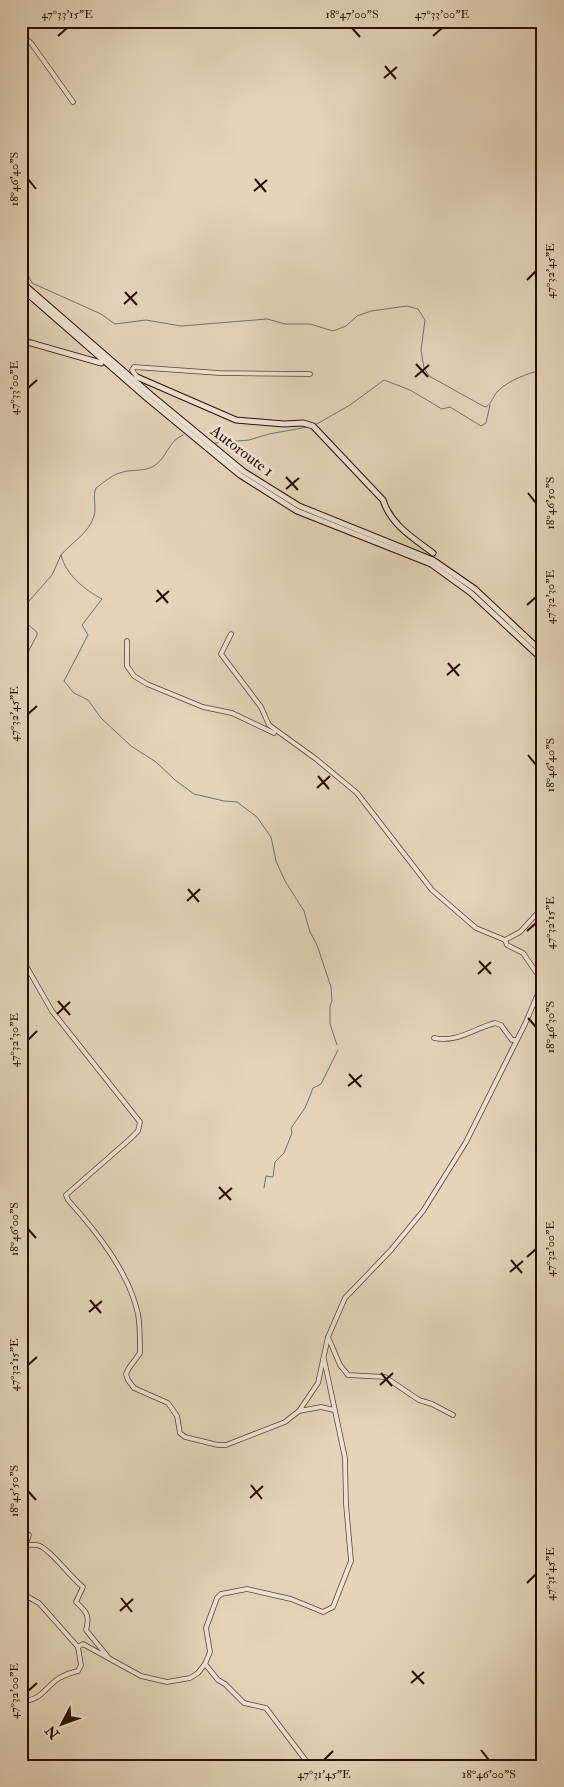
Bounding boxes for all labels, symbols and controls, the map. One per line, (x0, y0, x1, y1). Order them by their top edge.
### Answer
text: 47°33'15"E (41, 7, 93, 22)
text: 18°47'00"S (325, 7, 379, 22)
text: 47°33'00"E (415, 7, 470, 22)
text: 18°46'40"S (7, 152, 22, 206)
text: 47°32'45"E (543, 243, 558, 299)
text: 47°33'00"E (7, 360, 22, 415)
street label: Autoroute 1 (206, 420, 278, 481)
text: 18°46'50"S (543, 477, 558, 529)
text: 47°32'30"E (543, 569, 558, 624)
text: 47°32'45"E (7, 686, 22, 742)
text: 18°46'40"S (543, 738, 558, 792)
text: 47°32'15"E (543, 896, 558, 950)
text: 18°46'30"S (543, 1001, 558, 1053)
text: 47°32'30"E (7, 1012, 22, 1067)
text: 18°46'00"S (7, 1202, 22, 1256)
text: 47°32'00"E (543, 1221, 558, 1277)
text: 47°32'15"E (7, 1338, 22, 1392)
text: 18°45'50"S (7, 1465, 22, 1517)
text: 47°31'45"E (543, 1547, 558, 1601)
text: 47°32'00"E (7, 1663, 22, 1719)
north arrow (38, 1700, 88, 1750)
text: N (42, 1722, 64, 1743)
text: 47°31'45"E (297, 1767, 351, 1782)
text: 18°46'00"S (462, 1767, 516, 1782)

